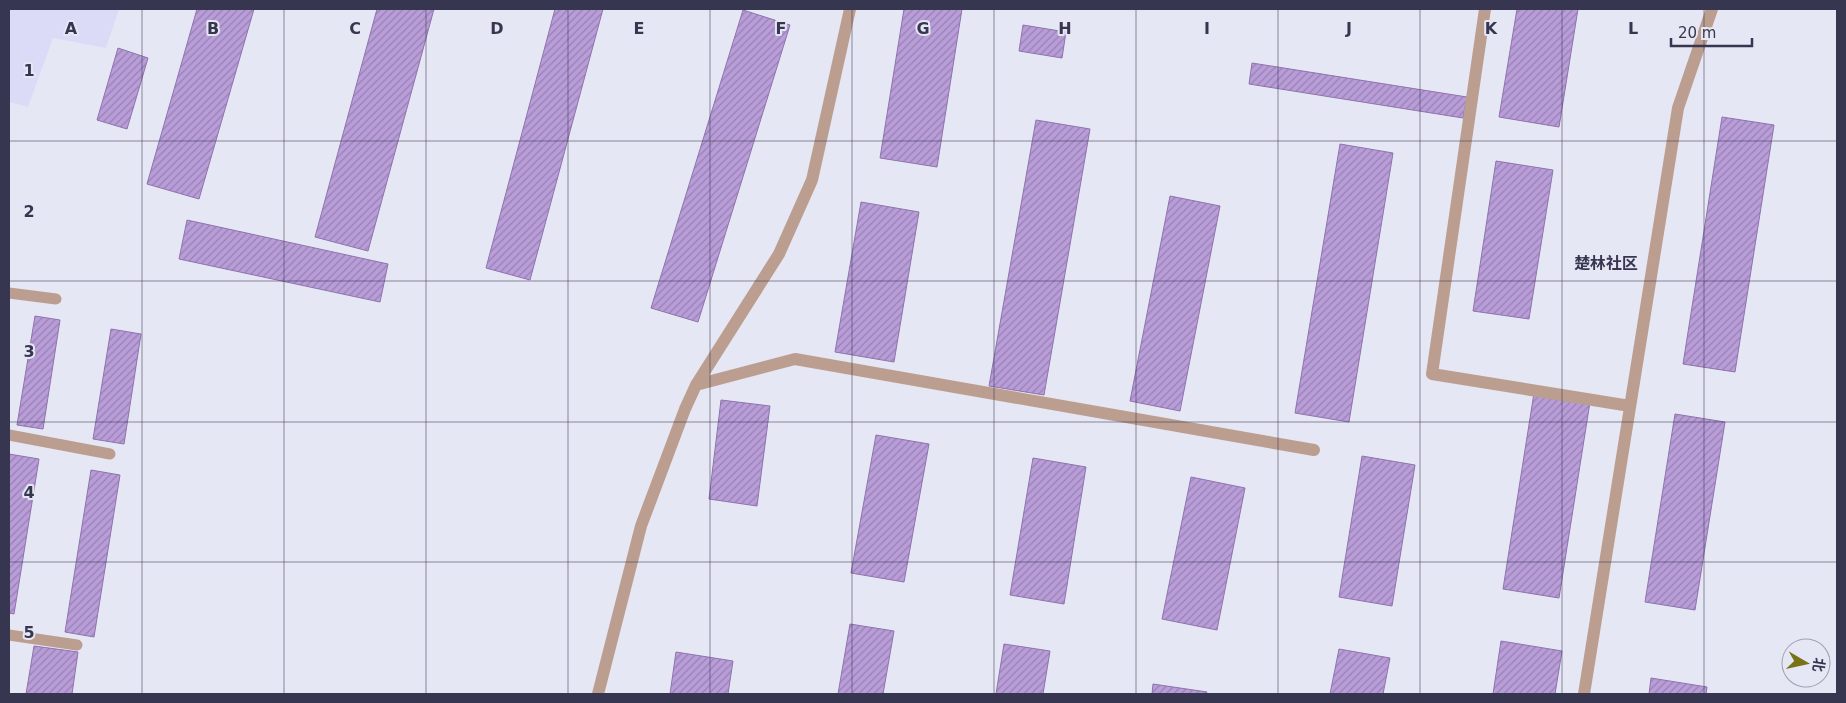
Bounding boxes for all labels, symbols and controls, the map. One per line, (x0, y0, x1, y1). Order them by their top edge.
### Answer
scale bar (1671, 15, 1752, 47)
text: A (65, 19, 78, 38)
text: B (207, 19, 219, 38)
text: C (349, 19, 361, 38)
text: D (490, 19, 504, 38)
text: E (634, 19, 644, 38)
text: F (776, 19, 786, 38)
text: G (916, 19, 930, 38)
text: H (1058, 19, 1072, 38)
text: I (1204, 19, 1210, 38)
text: J (1345, 19, 1352, 38)
text: K (1485, 19, 1498, 38)
text: L (1628, 19, 1638, 38)
text: 20 m (1678, 24, 1716, 42)
text: 1 (23, 61, 35, 80)
text: 2 (23, 202, 35, 221)
district label: 楚林社区 (1574, 254, 1638, 273)
text: 3 (23, 342, 35, 361)
text: 4 (23, 483, 35, 502)
text: 5 (23, 623, 35, 642)
north arrow (1781, 638, 1831, 688)
text: 北 (1810, 657, 1828, 673)

